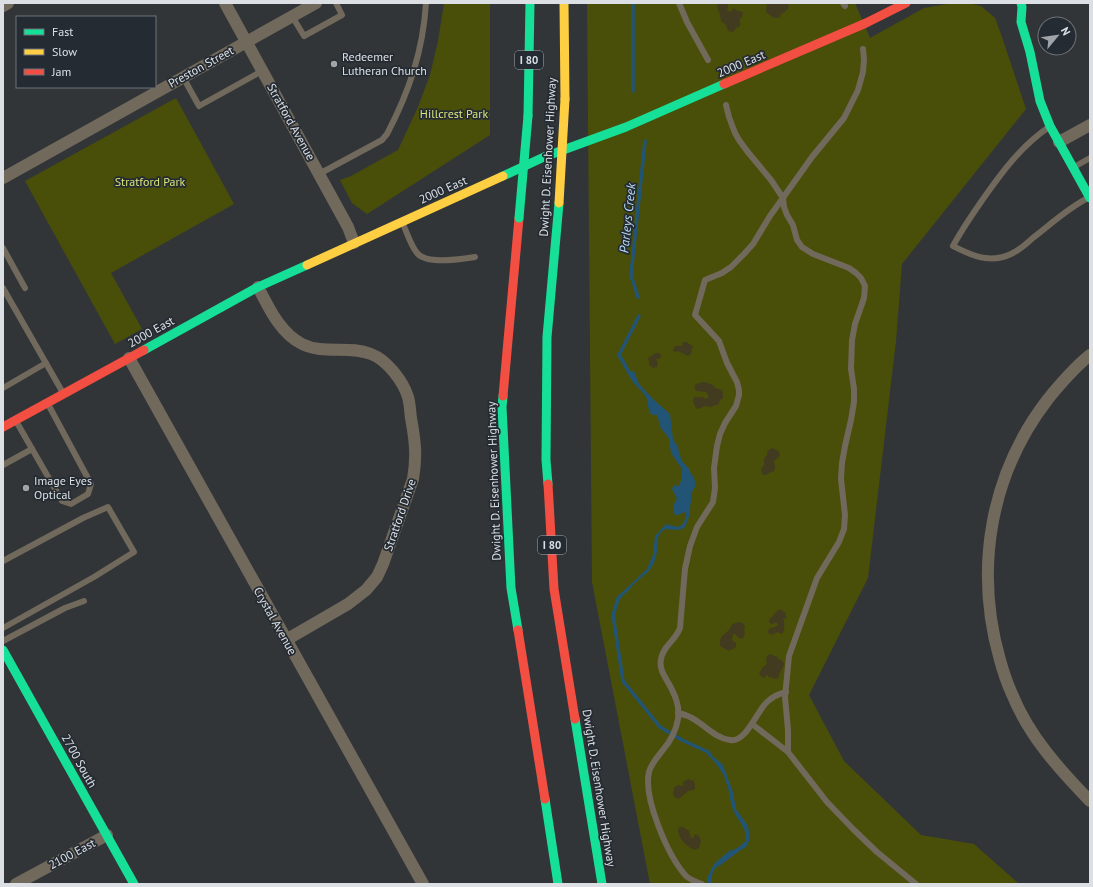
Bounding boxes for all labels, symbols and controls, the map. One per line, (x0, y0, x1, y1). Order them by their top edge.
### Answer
legend (16, 16, 156, 88)
north arrow (1037, 16, 1077, 56)
text: Fast (52, 24, 73, 39)
text: N (1058, 25, 1074, 38)
street label: Preston Street (165, 42, 236, 91)
text: Slow (52, 44, 77, 59)
street label: 2000 East (714, 47, 767, 80)
place label: Redeemer Lutheran Church (342, 49, 427, 78)
road number: I 80 (515, 51, 543, 69)
marker: Redeemer Lutheran Church (329, 59, 339, 69)
text: Jam (51, 64, 71, 79)
street label: Dwight D. Eisenhower Highway (536, 77, 559, 237)
street label: Stratford Avenue (264, 81, 319, 163)
park label: Hillcrest Park (420, 106, 488, 121)
street label: 2000 East (417, 172, 469, 207)
park label: Stratford Park (115, 174, 185, 189)
water label: Parleys Creek (615, 181, 640, 254)
street label: 2000 East (125, 313, 177, 350)
street label: Dwight D. Eisenhower Highway (483, 401, 504, 561)
place label: Image Eyes Optical (34, 473, 92, 502)
street label: Stratford Drive (380, 477, 419, 553)
marker: Image Eyes Optical (21, 483, 31, 493)
road number: I 80 (538, 536, 566, 554)
street label: Crystal Avenue (251, 584, 300, 657)
street label: Dwight D. Eisenhower Highway (580, 708, 619, 868)
street label: 2700 South (59, 731, 100, 790)
street label: 2100 East (46, 835, 98, 872)

